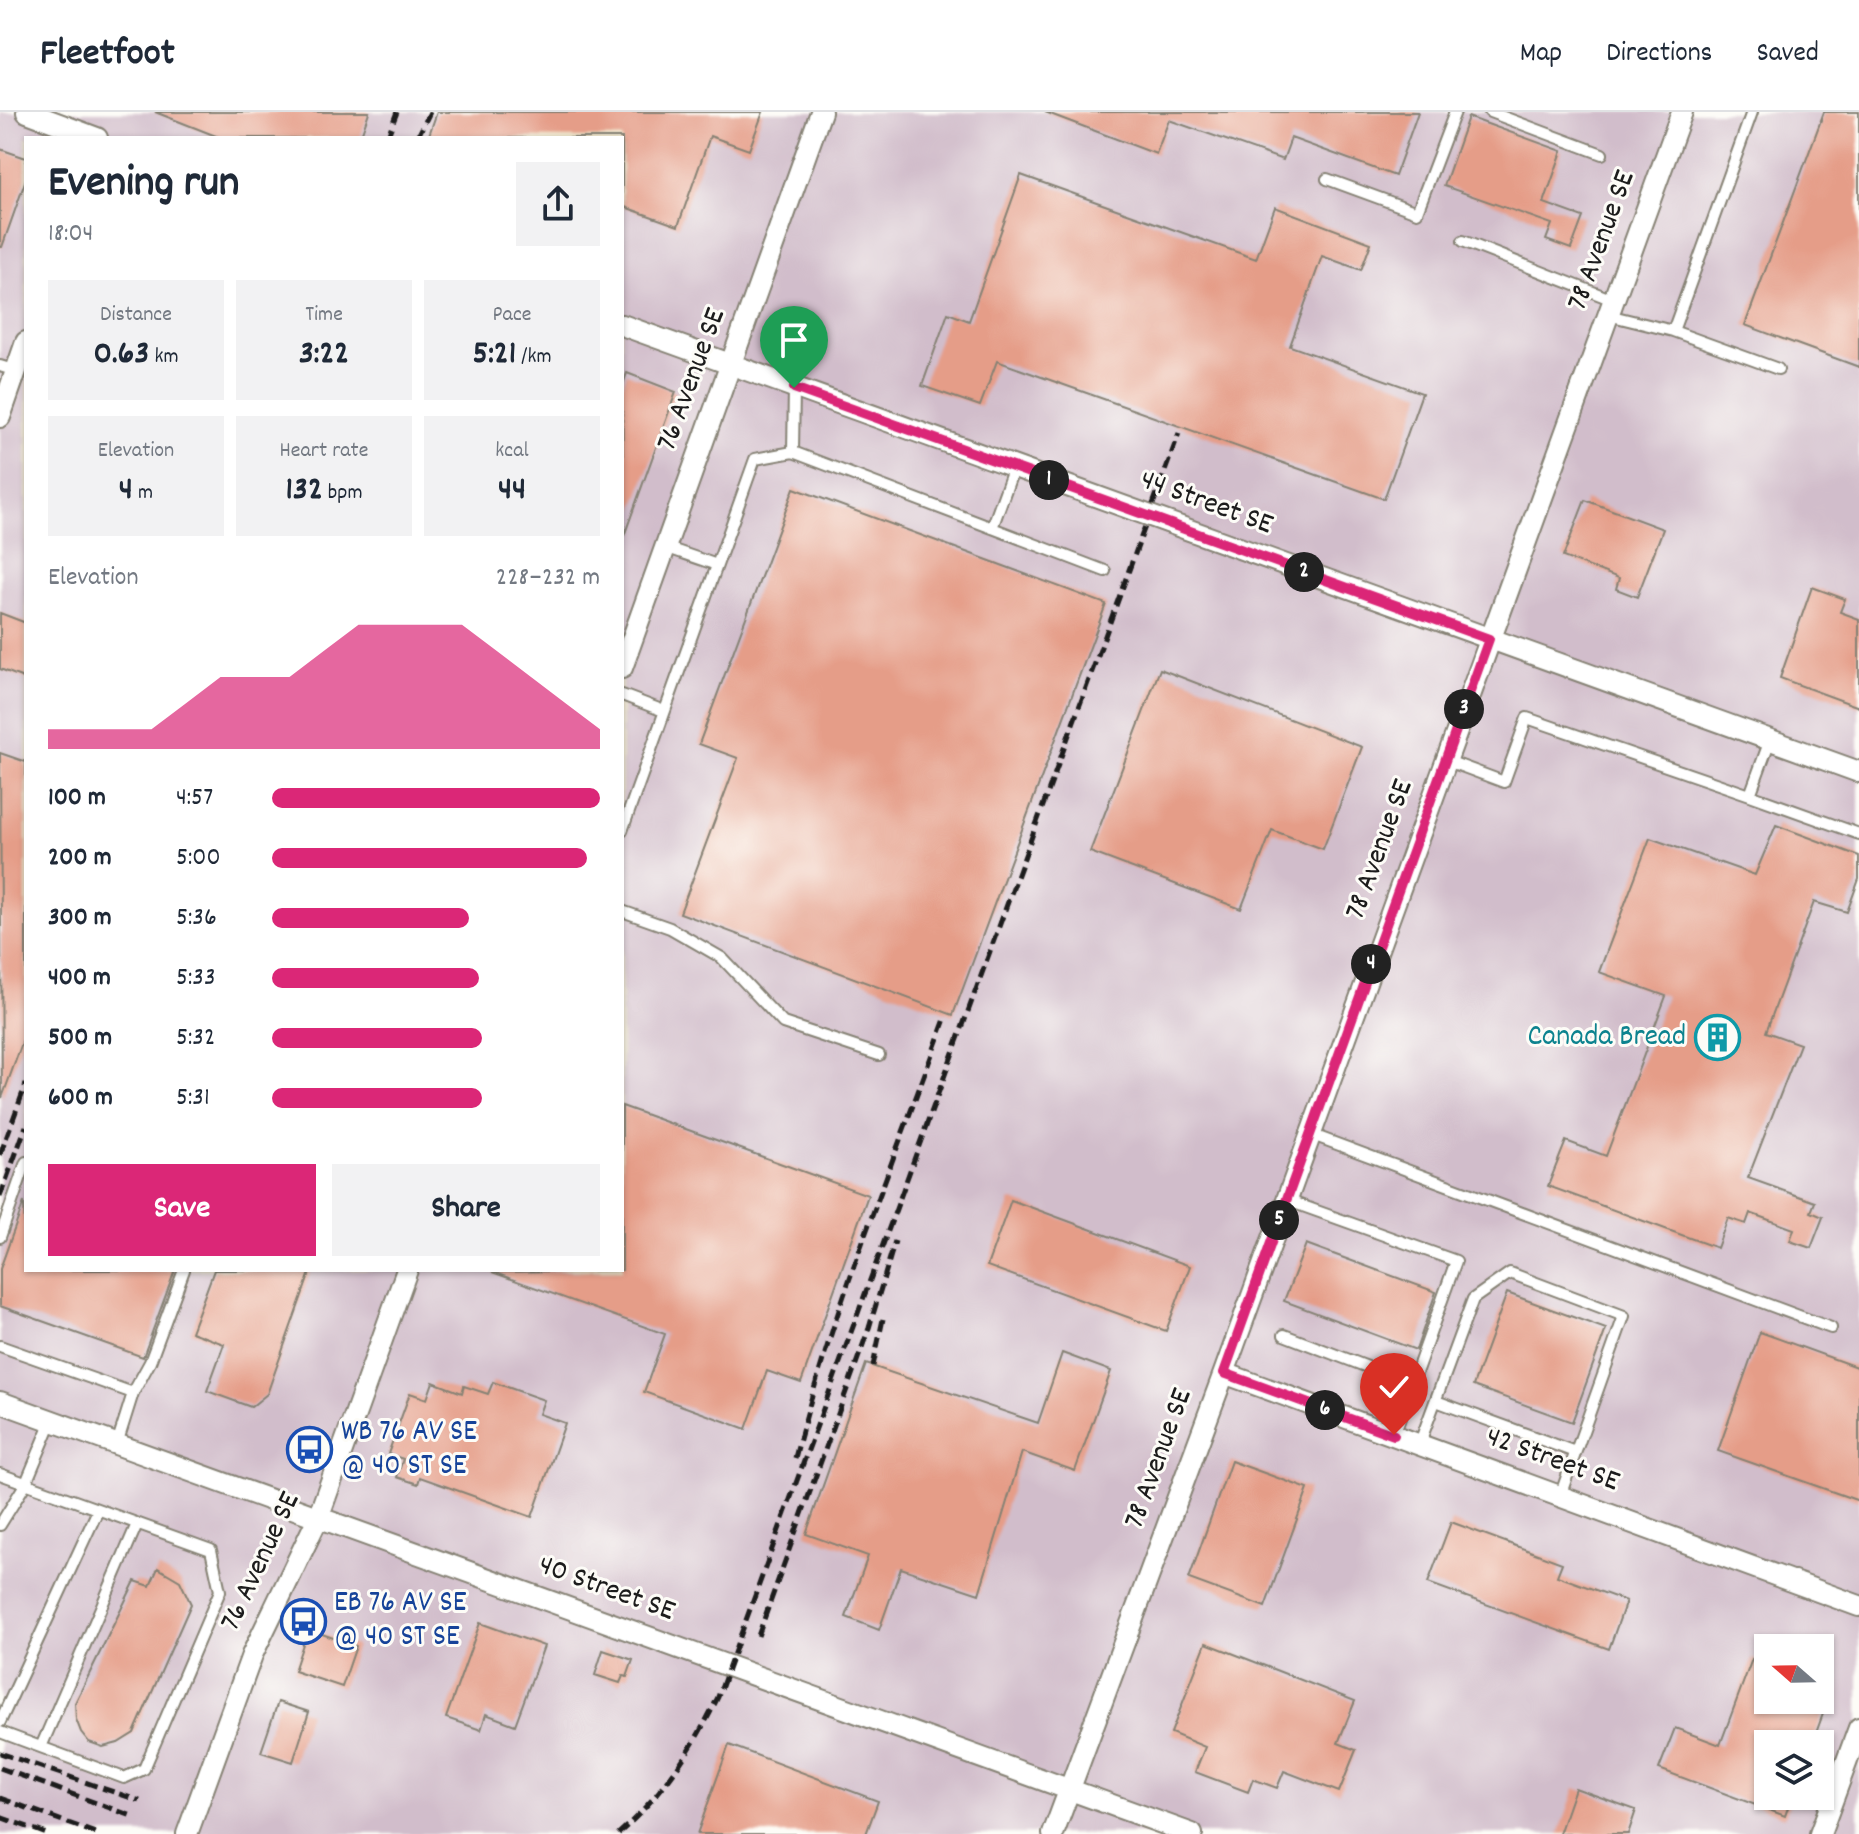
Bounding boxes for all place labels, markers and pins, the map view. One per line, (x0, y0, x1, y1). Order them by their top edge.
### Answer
pin (760, 306, 828, 388)
pin: 1 (1029, 460, 1069, 500)
pin: 2 (1284, 552, 1324, 592)
pin: 3 (1444, 689, 1484, 729)
pin: 4 (1351, 944, 1391, 984)
building icon: Canada Bread (1693, 1014, 1741, 1062)
place label: Canada Bread (1527, 1017, 1686, 1060)
pin: 5 (1259, 1200, 1299, 1240)
pin (1360, 1353, 1428, 1435)
pin: 6 (1305, 1390, 1345, 1430)
place label: WB 76 AV SE @ 40 ST SE (341, 1412, 477, 1489)
bus stop icon: WB 76 AV SE @ 40 ST SE (286, 1426, 334, 1474)
place label: EB 76 AV SE @ 40 ST SE (334, 1583, 467, 1660)
bus stop icon: EB 76 AV SE @ 40 ST SE (279, 1597, 327, 1645)

